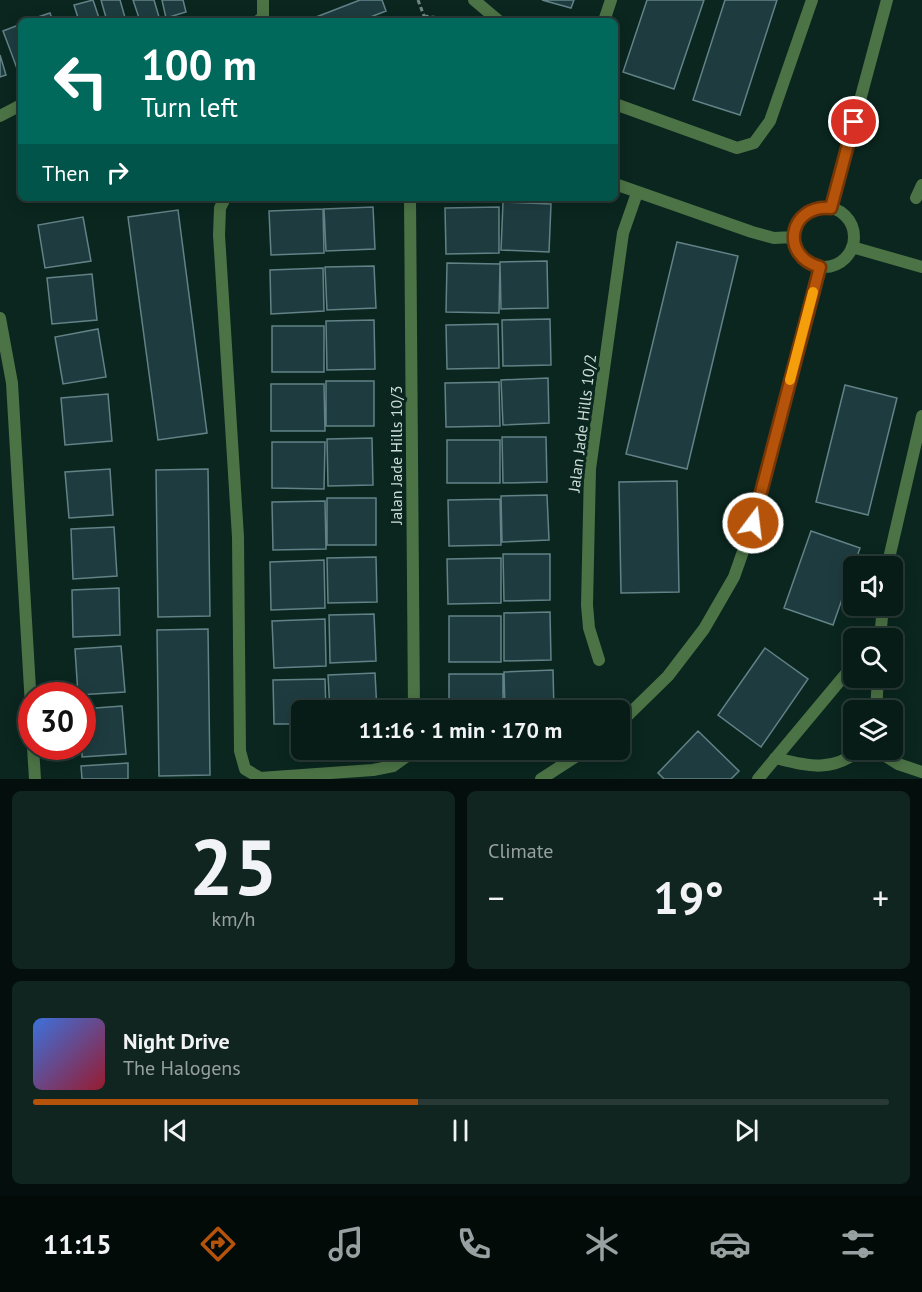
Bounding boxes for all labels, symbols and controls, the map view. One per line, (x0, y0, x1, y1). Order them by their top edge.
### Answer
text: 100 m (141, 37, 257, 92)
icon: left (42, 42, 120, 120)
text: Turn left (141, 90, 238, 124)
pin (828, 96, 879, 147)
icon: arrive (837, 105, 870, 138)
icon: right (101, 156, 134, 189)
text: Then (42, 159, 89, 187)
street label: Jalan Jade Hills 10/2 (563, 353, 600, 494)
street label: Jalan Jade Hills 10/3 (386, 385, 406, 526)
position arrow (721, 491, 785, 555)
map controls (843, 556, 903, 760)
button: sound (843, 556, 903, 616)
button: search (843, 628, 903, 688)
speed limit sign: 30 (18, 682, 96, 760)
button: layers (843, 700, 903, 760)
text: 11:16 · 1 min · 170 m (359, 716, 562, 744)
text: 25 (189, 816, 278, 917)
text: Climate (488, 838, 554, 864)
text: 19° (653, 868, 724, 926)
text: − (488, 876, 505, 919)
text: + (872, 876, 889, 919)
text: km/h (212, 906, 255, 932)
text: Night Drive (123, 1027, 230, 1055)
text: The Halogens (123, 1055, 241, 1081)
icon: previous (159, 1114, 192, 1147)
icon: pause (444, 1114, 477, 1147)
icon: next (730, 1114, 763, 1147)
icon: directions (197, 1223, 239, 1265)
icon: music (325, 1223, 367, 1265)
icon: phone (453, 1223, 495, 1265)
icon: climate (581, 1223, 623, 1265)
icon: car (709, 1223, 751, 1265)
icon: filters (837, 1223, 879, 1265)
text: 11:15 (43, 1227, 111, 1261)

